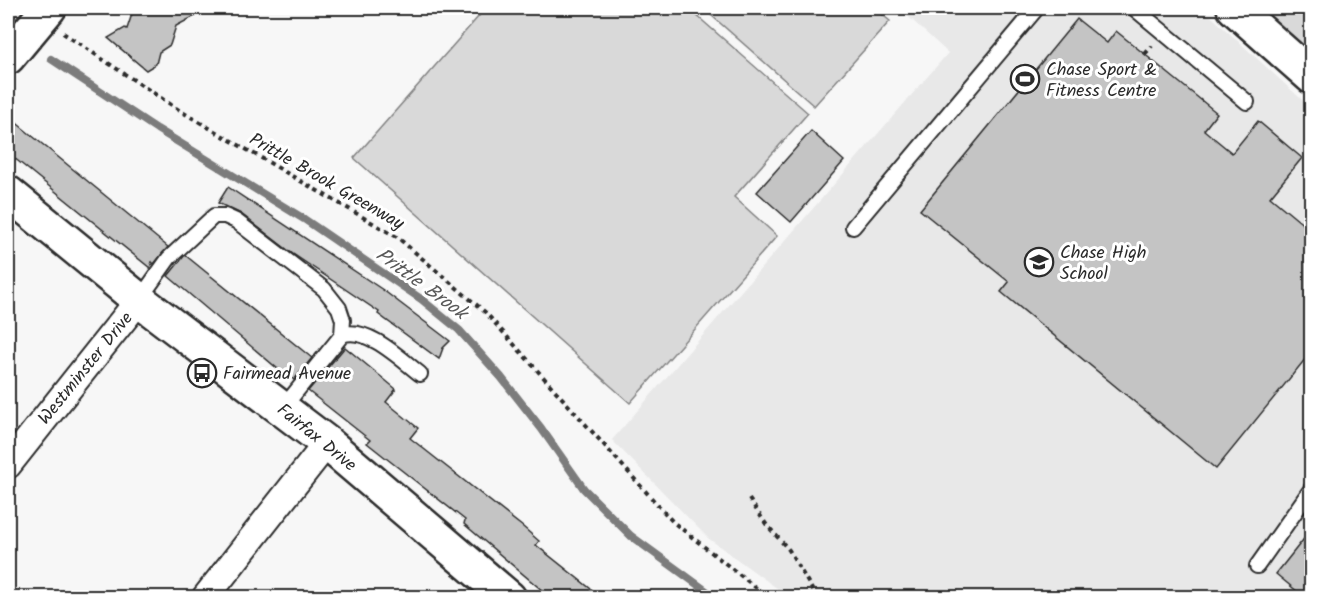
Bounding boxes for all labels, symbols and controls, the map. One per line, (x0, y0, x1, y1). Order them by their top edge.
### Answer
place label: Chase Sport & Fitness Centre (1046, 56, 1157, 106)
sports icon: Chase Sport & Fitness Centre (1009, 63, 1041, 95)
street label: Prittle Brook Greenway (243, 126, 410, 239)
place label: Chase High School (1060, 239, 1146, 289)
water label: Prittle Brook (368, 240, 475, 330)
school or university icon: Chase High School (1023, 246, 1055, 278)
street label: Westminster Drive (31, 306, 141, 432)
bus stop icon: Fairmead Avenue (186, 357, 218, 389)
place label: Fairmead Avenue (223, 360, 351, 389)
street label: Fairfax Drive (270, 397, 362, 480)

